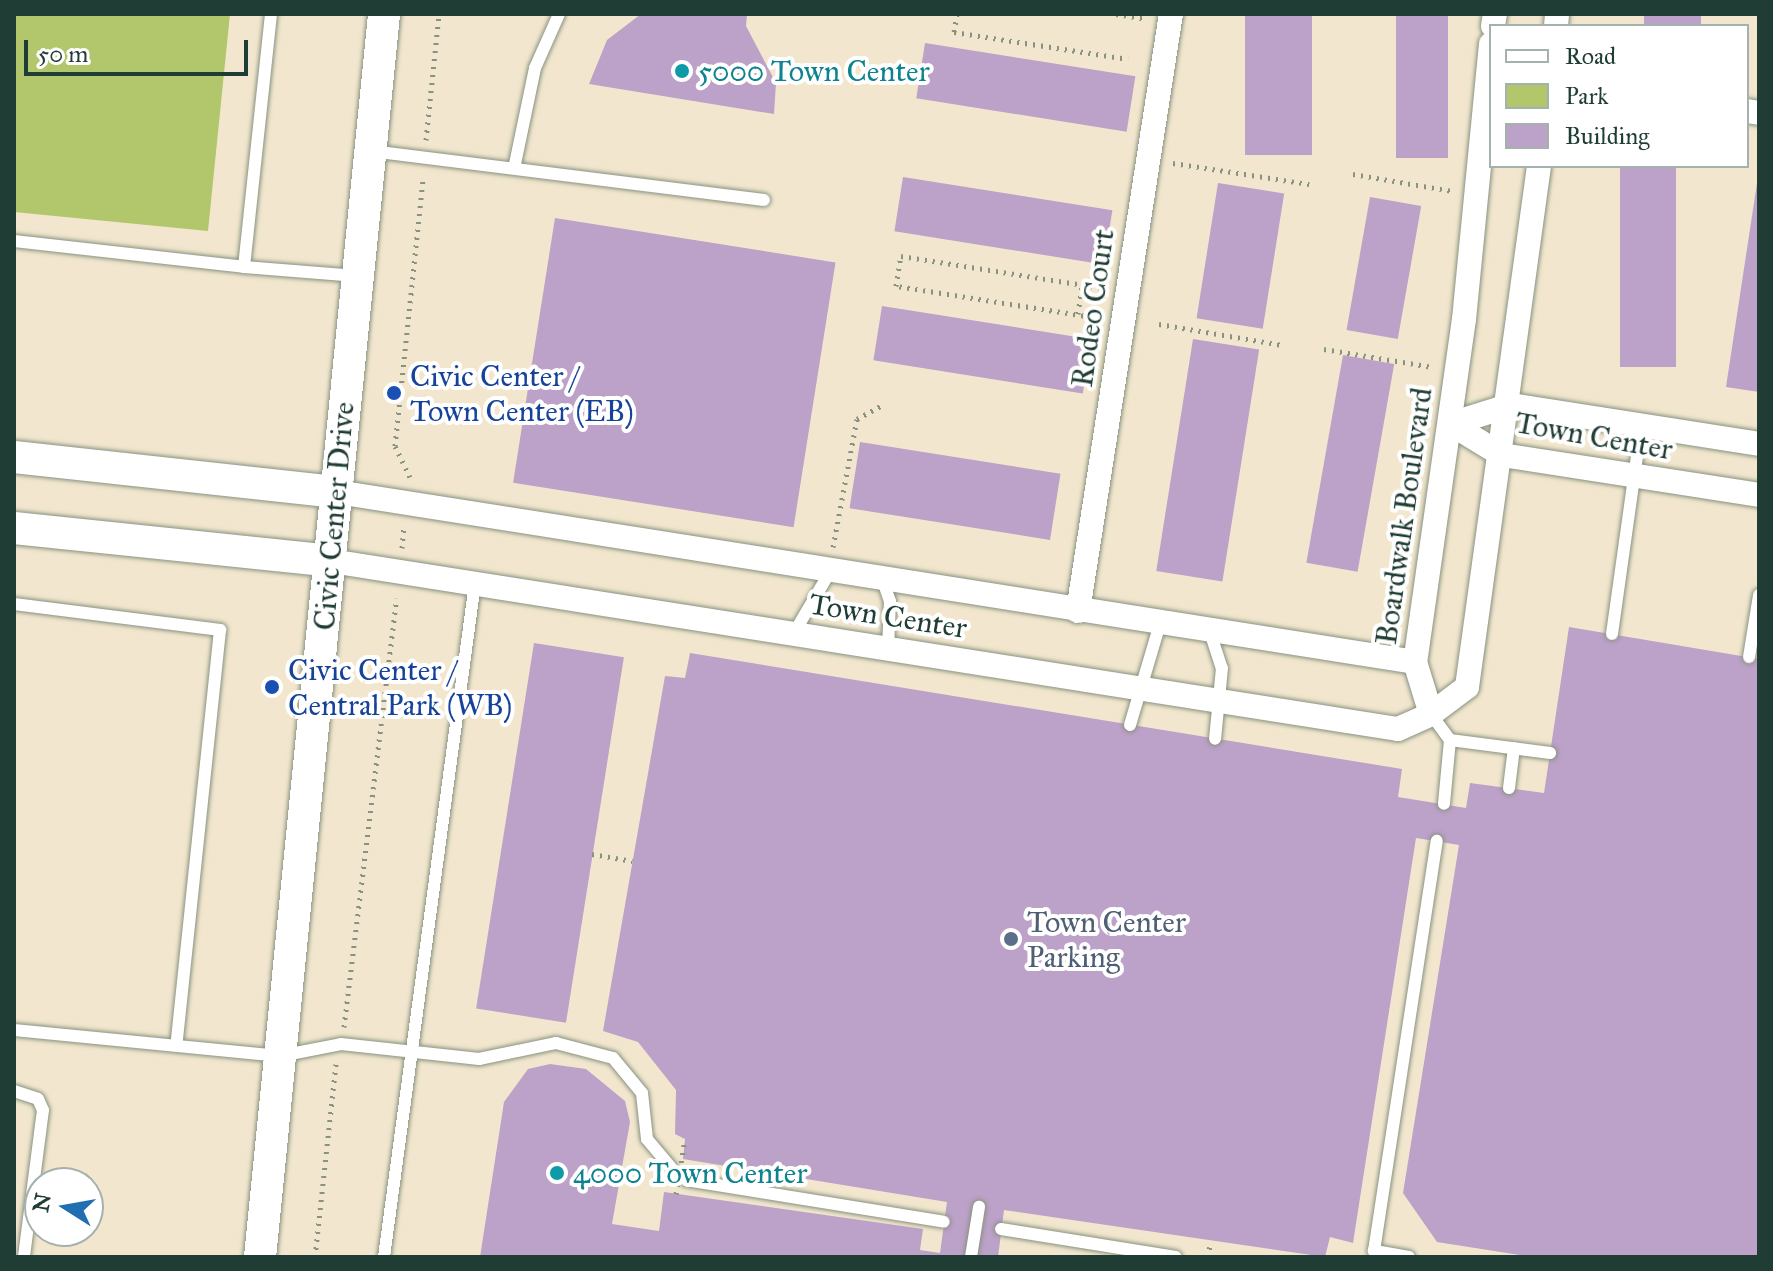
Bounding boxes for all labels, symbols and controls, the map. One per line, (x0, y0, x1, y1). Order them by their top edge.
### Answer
scale bar (28, 24, 252, 74)
legend (1489, 24, 1749, 168)
text: 50 m (38, 39, 88, 69)
text: Road (1565, 41, 1616, 71)
place label: 5000 Town Center (698, 53, 930, 89)
marker: 5000 Town Center (673, 62, 691, 80)
text: Park (1565, 81, 1608, 111)
text: Building (1565, 121, 1650, 151)
street label: Rodeo Court (1064, 227, 1122, 389)
place label: Civic Center / Town Center (EB) (410, 358, 634, 428)
marker: Civic Center / Town Center (EB) (385, 384, 403, 402)
street label: Boardwalk Boulevard (1368, 385, 1440, 647)
street label: Civic Center Drive (306, 400, 362, 632)
street label: Town Center (1513, 404, 1675, 468)
street label: Town Center (807, 586, 969, 646)
place label: Civic Center / Central Park (WB) (288, 652, 512, 722)
marker: Civic Center / Central Park (WB) (263, 678, 281, 696)
place label: Town Center Parking (1027, 904, 1186, 974)
marker: Town Center Parking (1002, 930, 1020, 948)
place label: 4000 Town Center (573, 1155, 808, 1191)
marker: 4000 Town Center (548, 1164, 566, 1182)
north arrow (24, 1167, 104, 1247)
text: N (27, 1191, 57, 1214)

